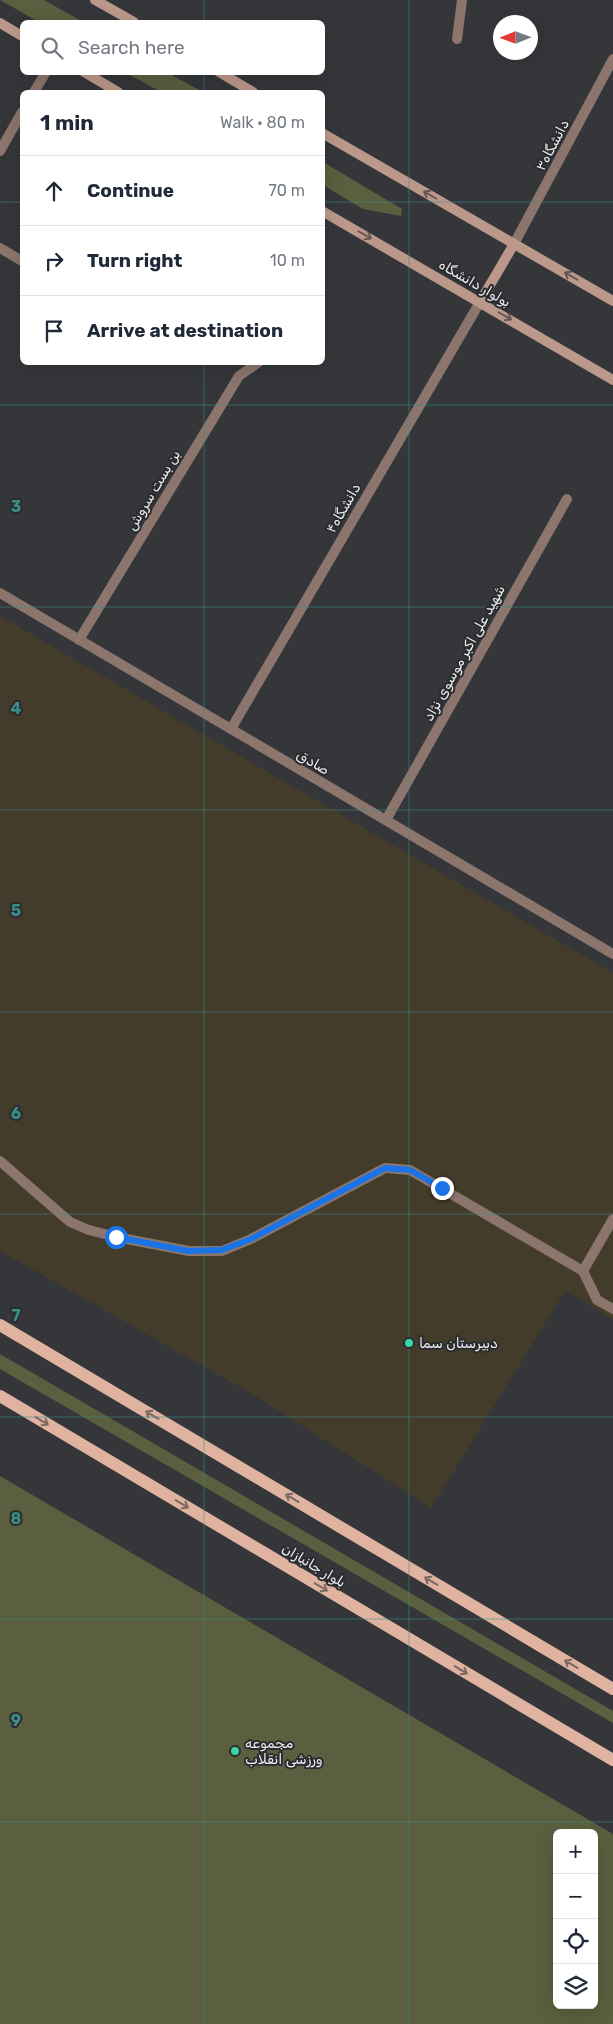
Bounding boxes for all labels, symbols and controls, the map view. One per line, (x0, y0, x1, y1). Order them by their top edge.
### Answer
north arrow (493, 15, 538, 60)
search box (20, 20, 325, 75)
icon: search (38, 34, 66, 62)
text: Search here (78, 36, 185, 59)
text: 1 min (40, 110, 94, 135)
text: Walk · 80 m (220, 113, 305, 132)
street label: دانشگاه۳ (532, 117, 573, 174)
icon: ahead (40, 177, 68, 205)
text: Continue (87, 179, 174, 202)
text: 70 m (268, 181, 305, 200)
one-way arrow (423, 190, 438, 200)
one-way arrow (357, 230, 372, 240)
icon: right (40, 247, 68, 275)
text: Turn right (87, 249, 182, 272)
text: 10 m (270, 251, 305, 270)
street label: بولوار دانشگاه (436, 256, 514, 311)
one-way arrow (564, 271, 578, 281)
one-way arrow (498, 312, 512, 322)
icon: arrive (40, 317, 68, 345)
text: Arrive at destination (87, 319, 283, 342)
street label: بن بست سروش (123, 447, 184, 534)
street label: دانشگاه۴ (323, 480, 364, 536)
text: 3 (11, 497, 21, 516)
street label: شهید علی اکبر موسوی نژاد (420, 582, 509, 724)
text: 4 (11, 699, 22, 718)
street label: صادق (293, 746, 332, 779)
text: 5 (11, 901, 21, 920)
text: 6 (11, 1104, 21, 1123)
route end (431, 1177, 454, 1200)
route start (105, 1226, 128, 1249)
text: 7 (11, 1306, 21, 1325)
place label: دبیرستان سما (419, 1335, 498, 1352)
marker: دبیرستان سما (403, 1337, 415, 1349)
one-way arrow (145, 1410, 159, 1420)
one-way arrow (34, 1417, 48, 1427)
one-way arrow (285, 1492, 299, 1502)
one-way arrow (174, 1500, 188, 1510)
text: 8 (11, 1509, 22, 1528)
street label: بلوار جانبازان (279, 1540, 349, 1591)
one-way arrow (425, 1575, 439, 1585)
one-way arrow (314, 1583, 328, 1593)
one-way arrow (565, 1658, 579, 1668)
one-way arrow (454, 1665, 469, 1675)
text: 9 (11, 1711, 21, 1730)
place label: مجموعه ورزشی انقلاب (245, 1735, 323, 1768)
marker: مجموعه ورزشی انقلاب (229, 1745, 241, 1757)
map controls (553, 1829, 598, 2009)
button: + (553, 1829, 598, 1874)
button: − (553, 1874, 598, 1919)
button: locate (553, 1919, 598, 1964)
button: layers (553, 1964, 598, 2009)

